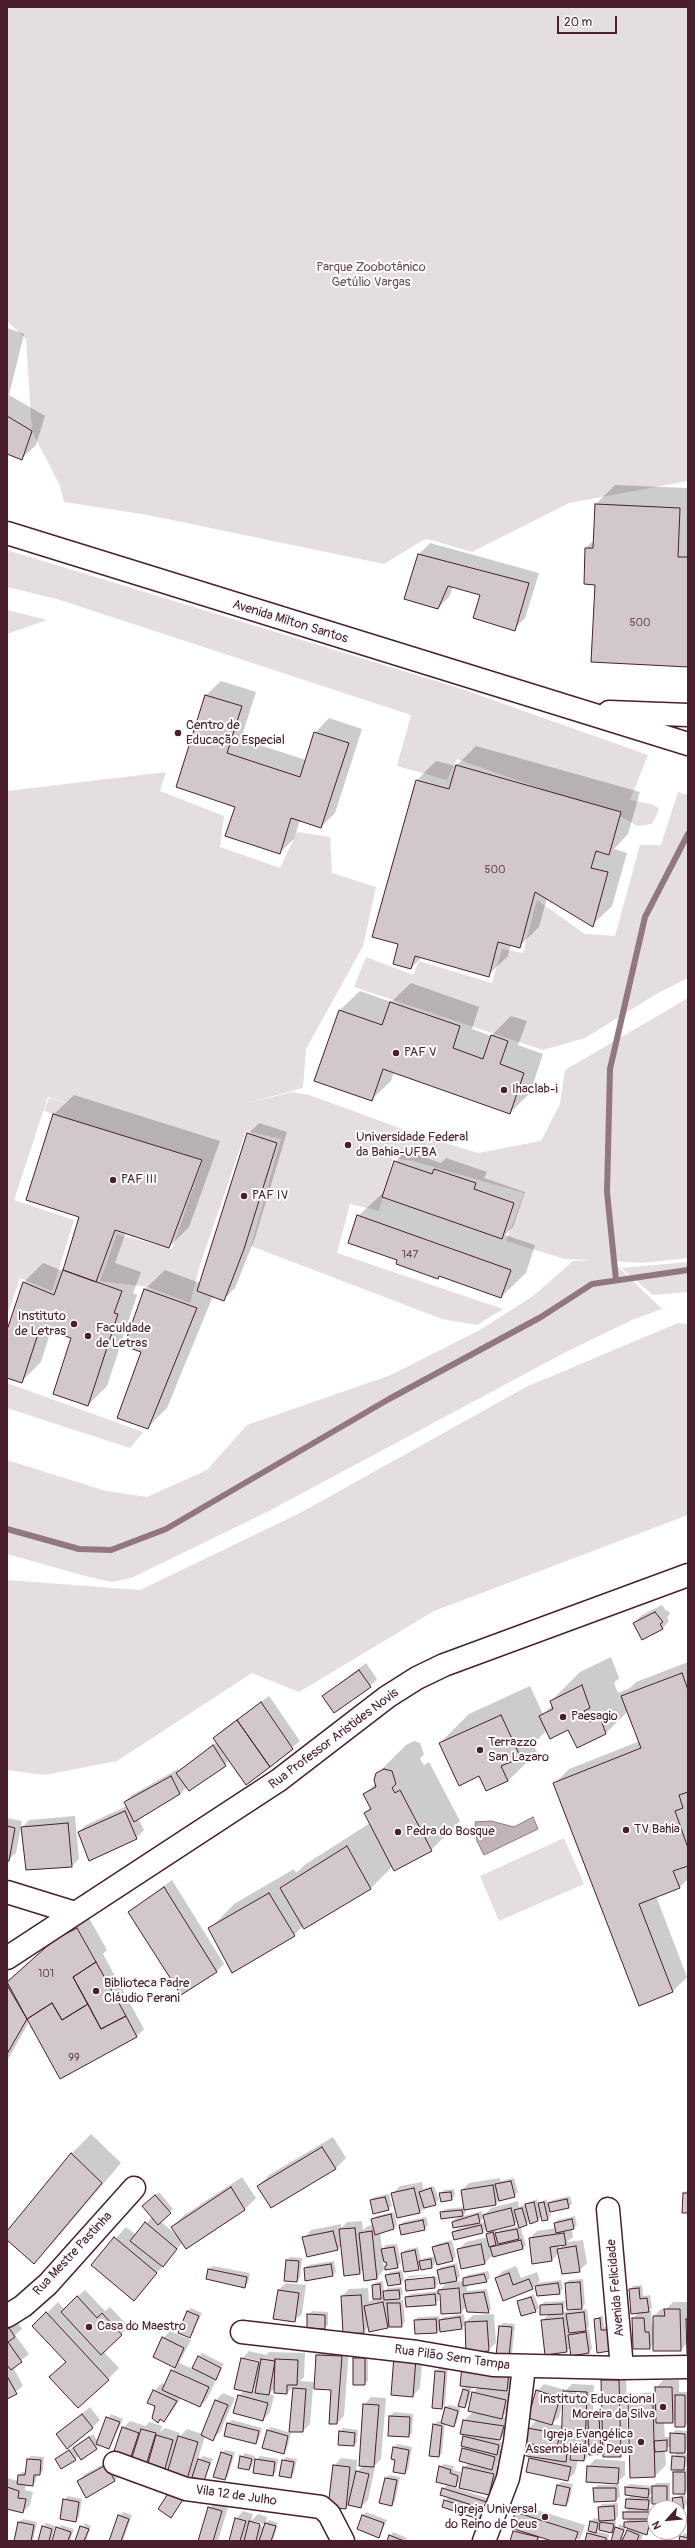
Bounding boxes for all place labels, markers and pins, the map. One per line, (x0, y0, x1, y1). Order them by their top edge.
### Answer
place label: Centro de Educação Especial (186, 718, 285, 749)
marker: Centro de Educação Especial (173, 728, 183, 738)
place label: PAF V (404, 1045, 437, 1061)
marker: PAF V (391, 1048, 401, 1058)
place label: Ihaclab-i (512, 1082, 558, 1098)
marker: Ihaclab-i (499, 1085, 509, 1095)
place label: Universidade Federal da Bahia-UFBA (356, 1130, 468, 1161)
marker: Universidade Federal da Bahia-UFBA (343, 1140, 353, 1150)
place label: PAF III (121, 1172, 157, 1188)
marker: PAF III (108, 1175, 118, 1185)
place label: PAF IV (252, 1188, 288, 1204)
marker: PAF IV (239, 1191, 249, 1201)
place label: Instituto de Letras (15, 1309, 66, 1340)
marker: Instituto de Letras (69, 1319, 79, 1329)
place label: Faculdade de Letras (96, 1321, 151, 1352)
marker: Faculdade de Letras (83, 1331, 93, 1341)
place label: Paesagio (571, 1709, 618, 1725)
marker: Paesagio (558, 1712, 568, 1722)
place label: Terrazzo San Lazaro (488, 1735, 549, 1766)
marker: Terrazzo San Lazaro (475, 1745, 485, 1755)
place label: TV Bahia (634, 1822, 680, 1838)
place label: Pedra do Bosque (406, 1824, 495, 1840)
marker: TV Bahia (621, 1825, 631, 1835)
marker: Pedra do Bosque (393, 1827, 403, 1837)
place label: Biblioteca Padre Cláudio Perani (104, 1976, 189, 2007)
marker: Biblioteca Padre Cláudio Perani (91, 1986, 101, 1996)
place label: Casa do Maestro (97, 2319, 186, 2335)
marker: Casa do Maestro (84, 2322, 94, 2332)
place label: Instituto Educacional Moreira da Silva (539, 2392, 655, 2423)
marker: Instituto Educacional Moreira da Silva (658, 2402, 668, 2412)
place label: Igreja Evangélica Assembléia de Deus (525, 2427, 633, 2458)
marker: Igreja Evangélica Assembléia de Deus (636, 2437, 646, 2447)
place label: Igreja Universal do Reino de Deus (445, 2502, 537, 2533)
marker: Igreja Universal do Reino de Deus (540, 2512, 550, 2522)

